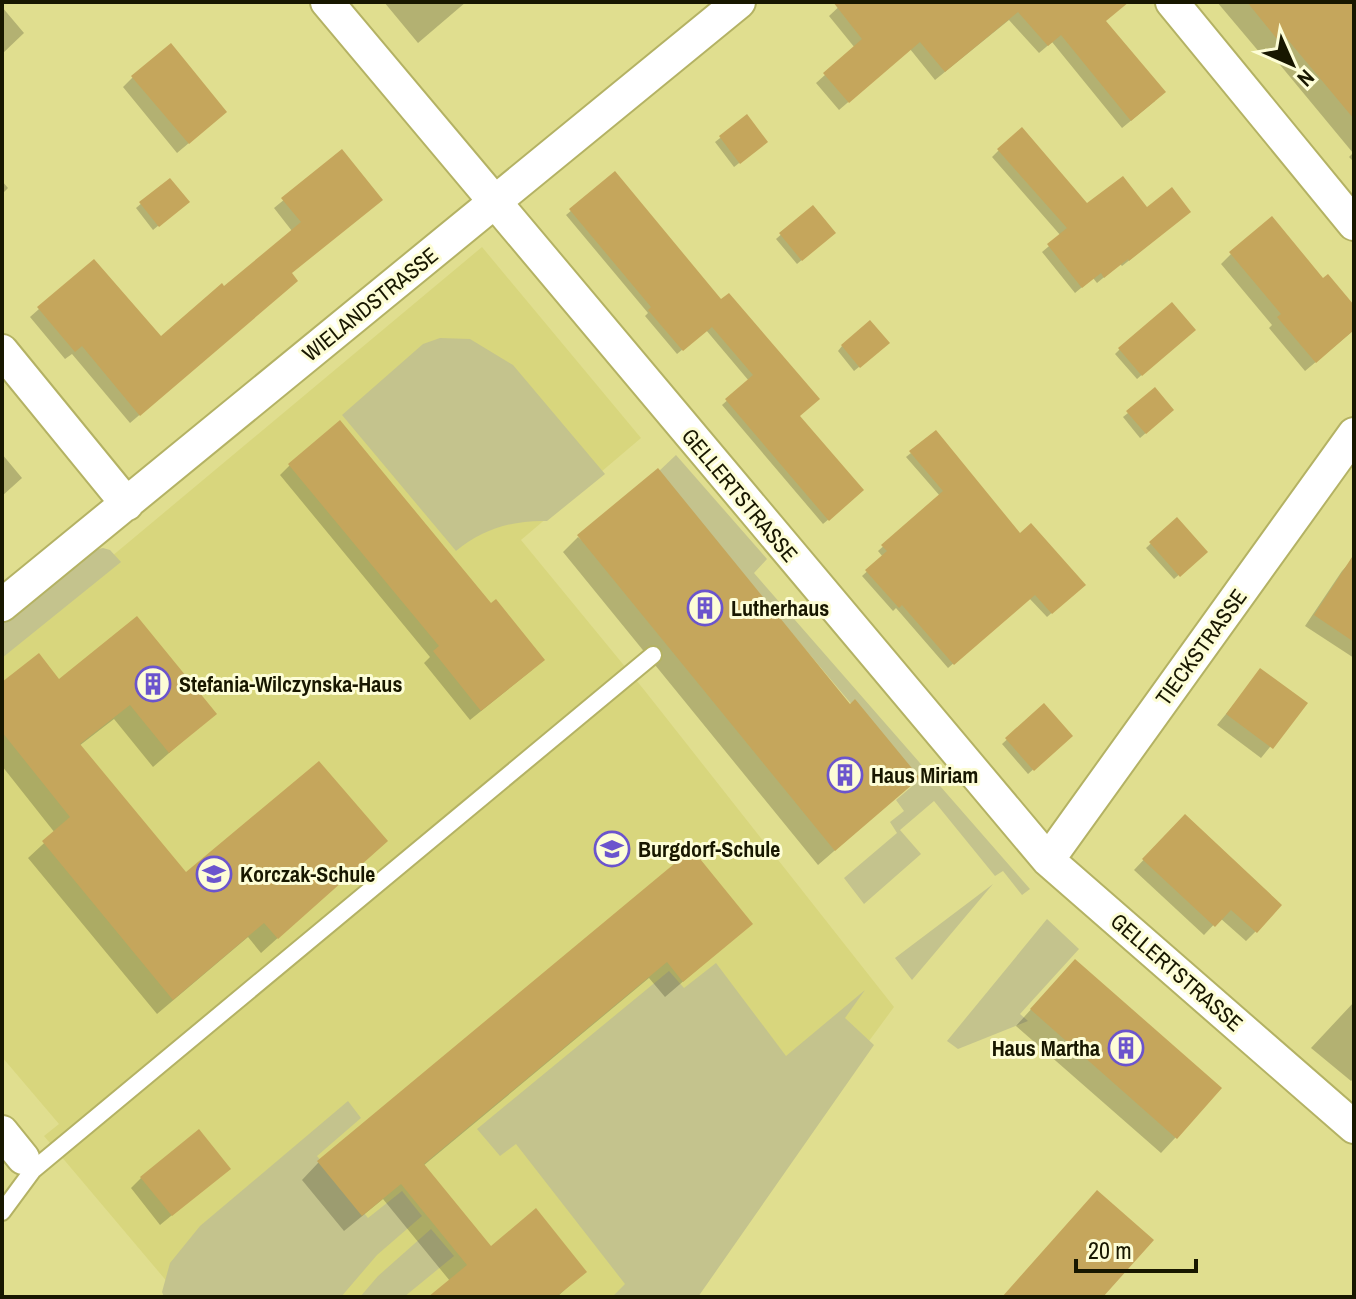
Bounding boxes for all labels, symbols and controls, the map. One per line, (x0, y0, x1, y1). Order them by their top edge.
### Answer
north arrow (1252, 24, 1332, 104)
text: N (1291, 63, 1321, 93)
street label: WIELANDSTRASSE (296, 240, 444, 368)
street label: GELLERTSTRASSE (675, 422, 805, 568)
street label: TIECKSTRASSE (1148, 583, 1254, 711)
building icon: Lutherhaus (686, 589, 724, 627)
place label: Lutherhaus (731, 593, 829, 623)
building icon: Stefania-Wilczynska-Haus (134, 665, 172, 703)
place label: Stefania-Wilczynska-Haus (179, 669, 402, 699)
building icon: Haus Miriam (826, 756, 864, 794)
place label: Haus Miriam (871, 760, 978, 790)
school or university icon: Burgdorf-Schule (593, 830, 631, 868)
place label: Burgdorf-Schule (638, 834, 780, 864)
school or university icon: Korczak-Schule (195, 855, 233, 893)
place label: Korczak-Schule (240, 859, 375, 889)
street label: GELLERTSTRASSE (1104, 906, 1250, 1038)
building icon: Haus Martha (1107, 1029, 1145, 1067)
place label: Haus Martha (992, 1033, 1100, 1063)
scale bar (1076, 1223, 1196, 1273)
text: 20 m (1088, 1234, 1132, 1266)

